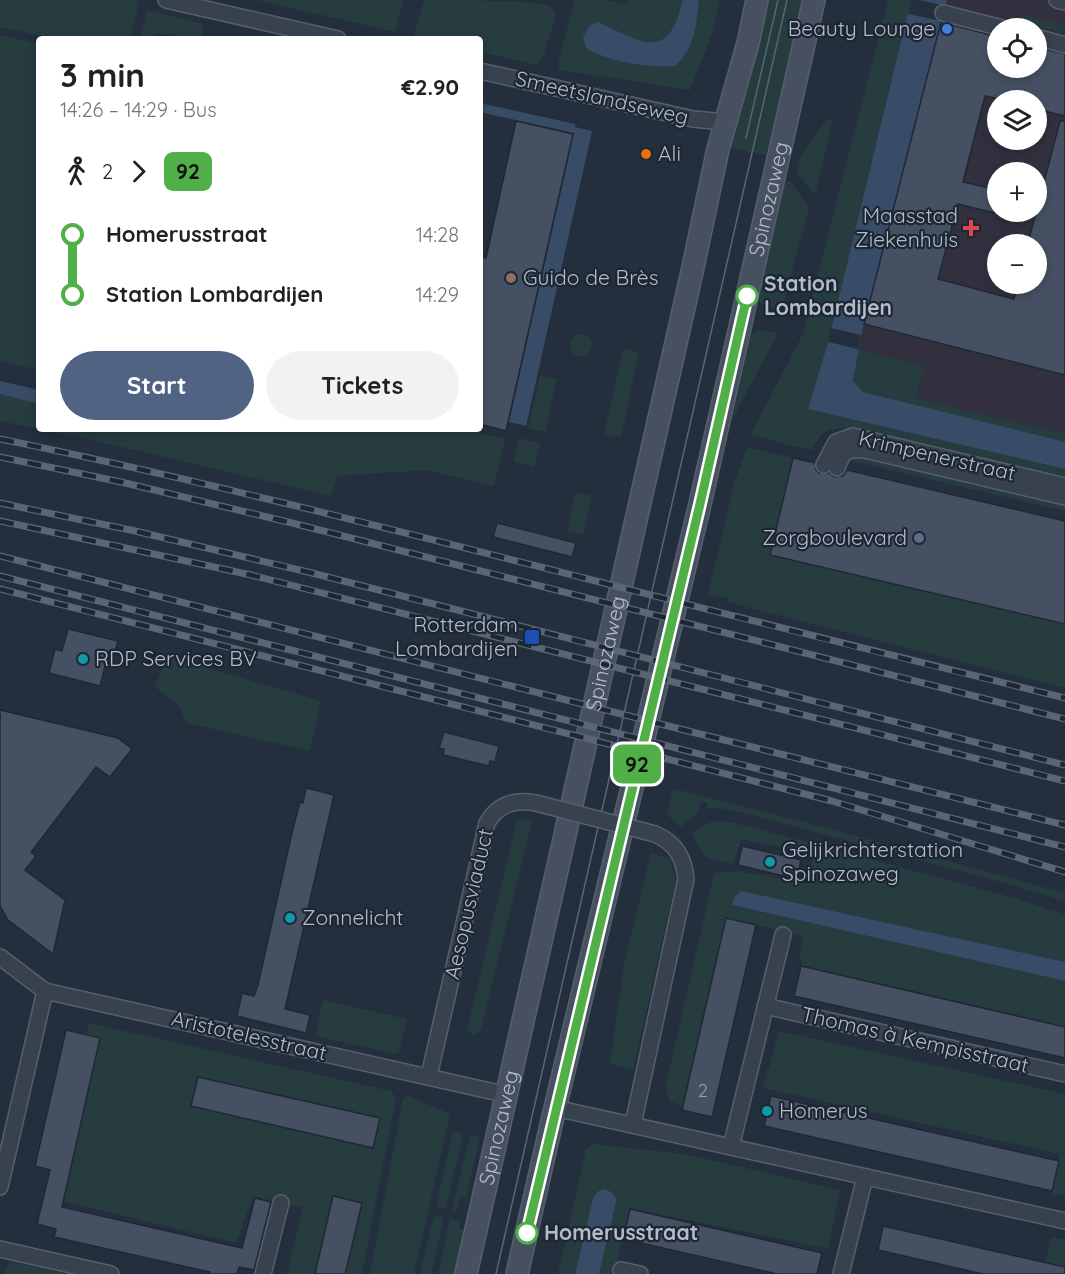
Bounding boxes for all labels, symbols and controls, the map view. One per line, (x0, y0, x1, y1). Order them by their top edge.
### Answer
place label: Beauty Lounge (788, 15, 935, 41)
map controls (987, 18, 1047, 294)
button: locate (987, 18, 1047, 78)
marker: Beauty Lounge (940, 22, 954, 36)
text: 3 min (60, 54, 145, 95)
street label: Smeetslandseweg (513, 64, 691, 130)
text: €2.90 (401, 73, 459, 101)
button: layers (987, 90, 1047, 150)
text: 14:26 – 14:29 · Bus (60, 97, 217, 122)
street label: Spinozaweg (742, 139, 794, 259)
place label: Ali (658, 140, 681, 166)
marker: Ali (639, 147, 653, 161)
icon: walk (60, 155, 93, 188)
icon: forward (122, 155, 155, 188)
text: 92 (176, 158, 200, 184)
text: 2 (102, 159, 113, 184)
button: + (987, 162, 1047, 222)
place label: Maasstad Ziekenhuis (855, 202, 958, 252)
marker: Maasstad Ziekenhuis (962, 219, 980, 237)
text: Homerusstraat (106, 220, 268, 248)
text: 14:28 (416, 222, 459, 247)
button: − (987, 234, 1047, 294)
place label: Guido de Brès (523, 264, 659, 290)
place label: Station Lombardijen (764, 270, 892, 320)
marker: Guido de Brès (504, 271, 518, 285)
text: Station Lombardijen (106, 280, 323, 308)
text: 14:29 (415, 282, 459, 307)
marker: Station Lombardijen (736, 285, 758, 307)
button: Start (60, 351, 254, 420)
button: Tickets (266, 351, 459, 420)
street label: Krimpenerstraat (856, 424, 1018, 486)
place label: Zorgboulevard (762, 524, 907, 550)
marker: Zorgboulevard (912, 531, 926, 545)
street label: Spinozaweg (579, 593, 631, 713)
place label: Rotterdam Lombardijen (395, 611, 518, 661)
marker: Rotterdam Lombardijen (523, 628, 541, 646)
place label: RDP Services BV (95, 645, 257, 671)
marker: RDP Services BV (76, 652, 90, 666)
line badge: 92 (610, 744, 664, 783)
text: 92 (625, 751, 649, 777)
street label: Aesopusviaduct (438, 826, 498, 982)
place label: Gelijkrichterstation Spinozaweg (782, 836, 963, 886)
marker: Gelijkrichterstation Spinozaweg (763, 855, 777, 869)
place label: Zonnelicht (302, 904, 404, 930)
marker: Zonnelicht (283, 911, 297, 925)
street label: Thomas à Kempisstraat (799, 1000, 1031, 1078)
street label: Aristotelesstraat (169, 1005, 329, 1066)
street label: Spinozaweg (472, 1068, 524, 1187)
house number: 2 (698, 1079, 708, 1102)
place label: Homerus (779, 1097, 868, 1123)
marker: Homerus (760, 1104, 774, 1118)
place label: Homerusstraat (544, 1219, 698, 1245)
marker: Homerusstraat (516, 1222, 538, 1244)

